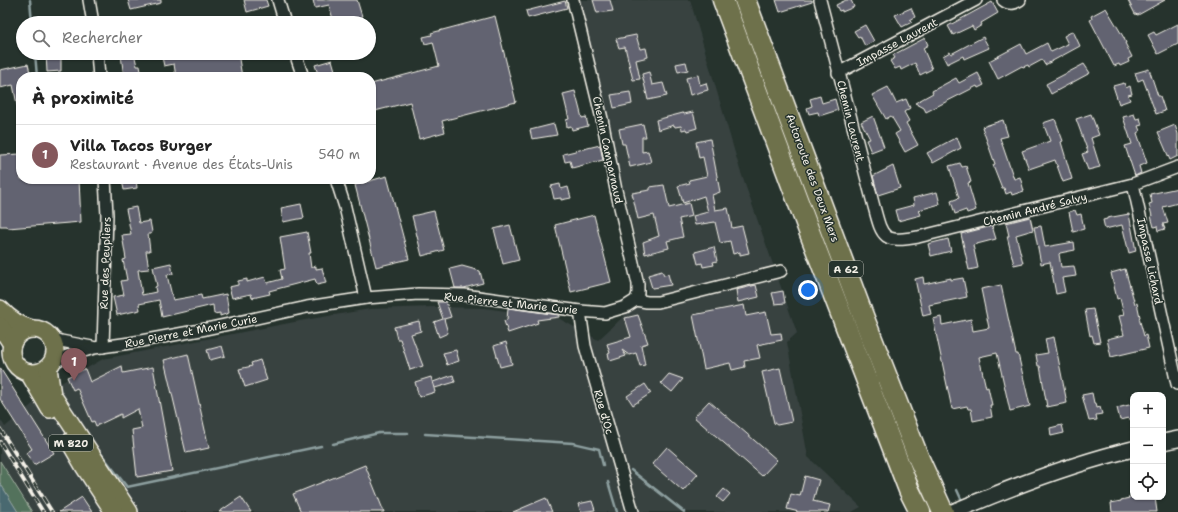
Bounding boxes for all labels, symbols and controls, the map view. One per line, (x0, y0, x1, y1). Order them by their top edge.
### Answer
street label: Impasse Laurent (854, 15, 941, 70)
search box (16, 16, 376, 60)
icon: search (30, 27, 52, 49)
text: Rechercher (62, 28, 143, 48)
street label: Chemin Laurent (833, 79, 868, 164)
text: À proximité (32, 87, 134, 109)
street label: Chemin Camparnaud (589, 95, 626, 205)
street label: Autoroute des Deux Mers (782, 112, 843, 244)
text: Villa Tacos Burger (70, 136, 212, 156)
text: 1 (42, 146, 48, 163)
text: 540 m (319, 146, 360, 163)
text: Restaurant · Avenue des États-Unis (70, 156, 293, 173)
street label: Chemin André Salvy (982, 189, 1089, 230)
street label: Rue des Peupliers (96, 216, 115, 310)
street label: Impasse Lichard (1133, 217, 1166, 306)
road number: A 62 (829, 261, 863, 277)
your location (798, 280, 818, 300)
street label: Rue Pierre et Marie Curie (443, 289, 579, 318)
street label: Rue Pierre et Marie Curie (124, 311, 259, 352)
pin: 1 (61, 348, 87, 381)
street label: Rue d'Oc (590, 388, 617, 437)
map controls (1130, 392, 1166, 500)
button: + (1130, 392, 1166, 428)
button: − (1130, 428, 1166, 464)
road number: M 820 (49, 435, 93, 451)
button: locate (1130, 464, 1166, 500)

